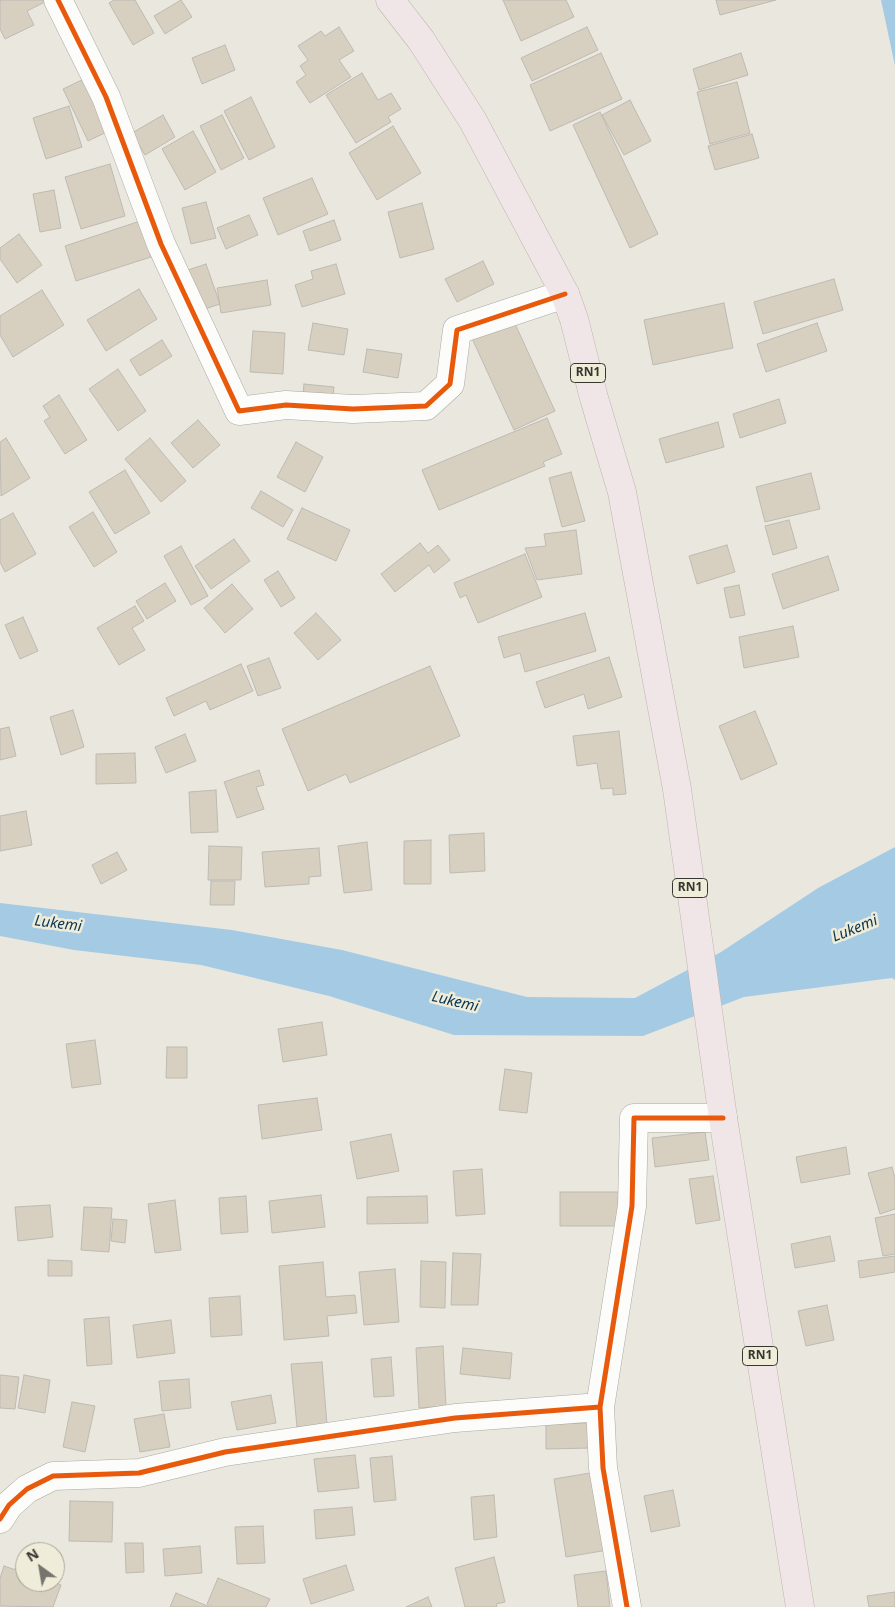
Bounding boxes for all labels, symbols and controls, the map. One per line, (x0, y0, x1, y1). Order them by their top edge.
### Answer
road number: RN1 (570, 363, 606, 382)
road number: RN1 (672, 878, 708, 898)
water label: Lukemi (33, 912, 83, 936)
water label: Lukemi (830, 912, 880, 946)
water label: Lukemi (430, 988, 480, 1016)
road number: RN1 (742, 1346, 778, 1365)
north arrow (15, 1542, 65, 1592)
text: N (22, 1544, 42, 1566)

